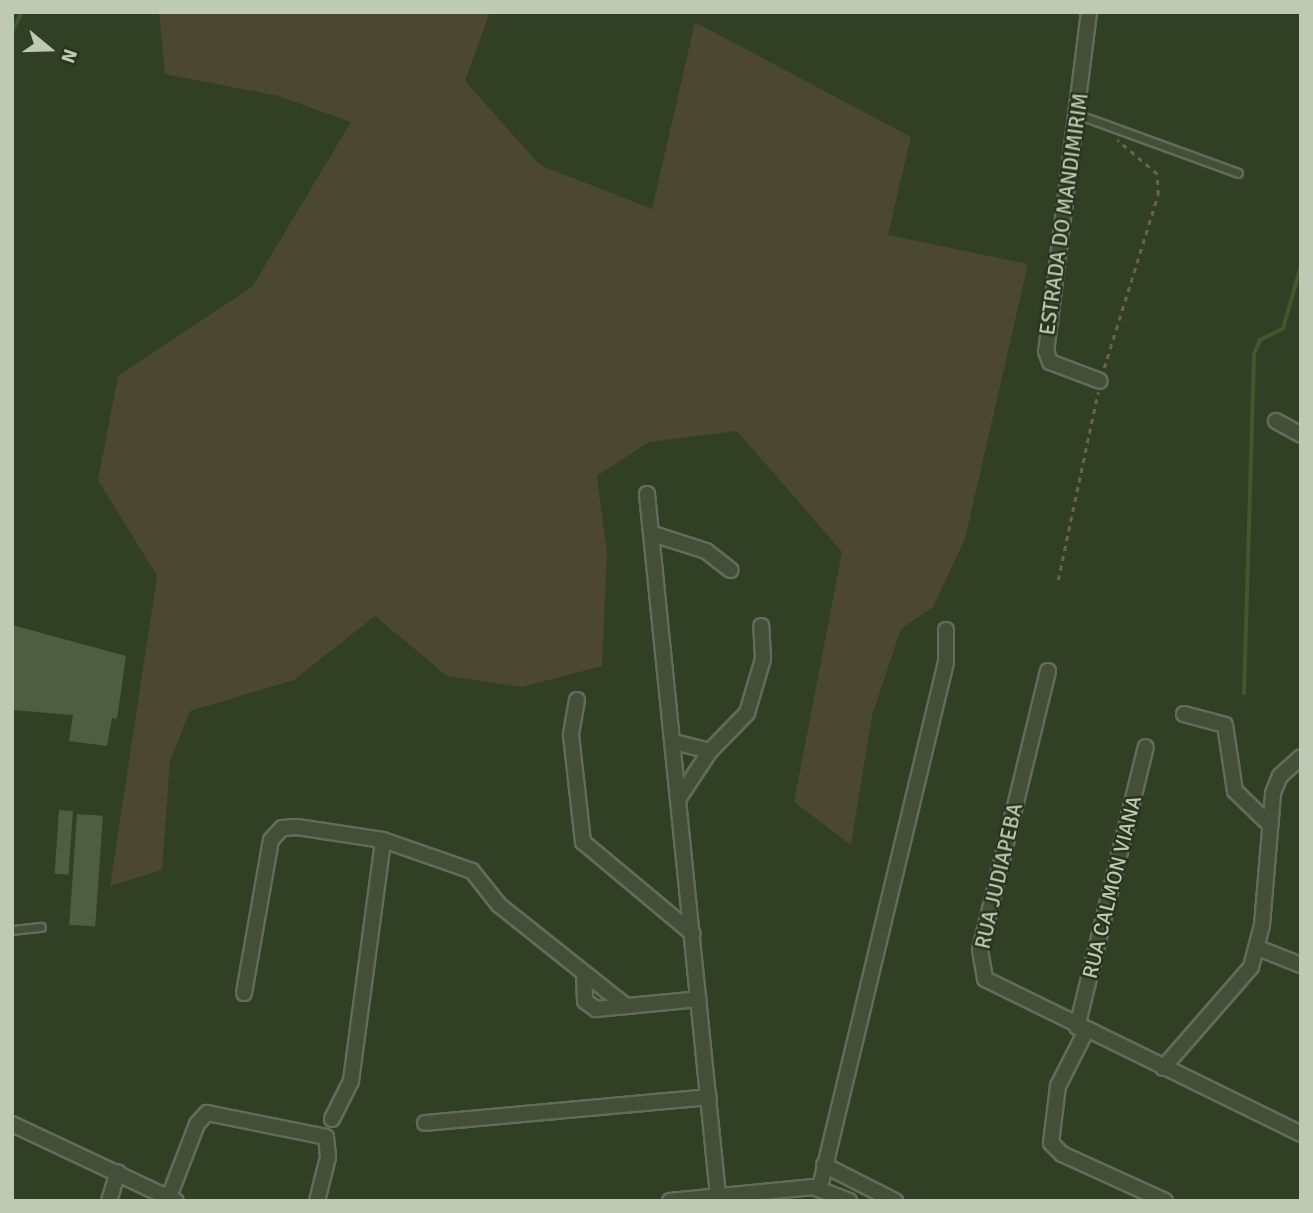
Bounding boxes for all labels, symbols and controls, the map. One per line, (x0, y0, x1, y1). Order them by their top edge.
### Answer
north arrow (14, 14, 84, 84)
text: N (55, 46, 82, 66)
street label: ESTRADA DO MANDIMIRIM (1035, 91, 1093, 337)
street label: RUA CALMON VIANA (1077, 793, 1147, 981)
street label: RUA JUDIAPEBA (970, 801, 1028, 951)

